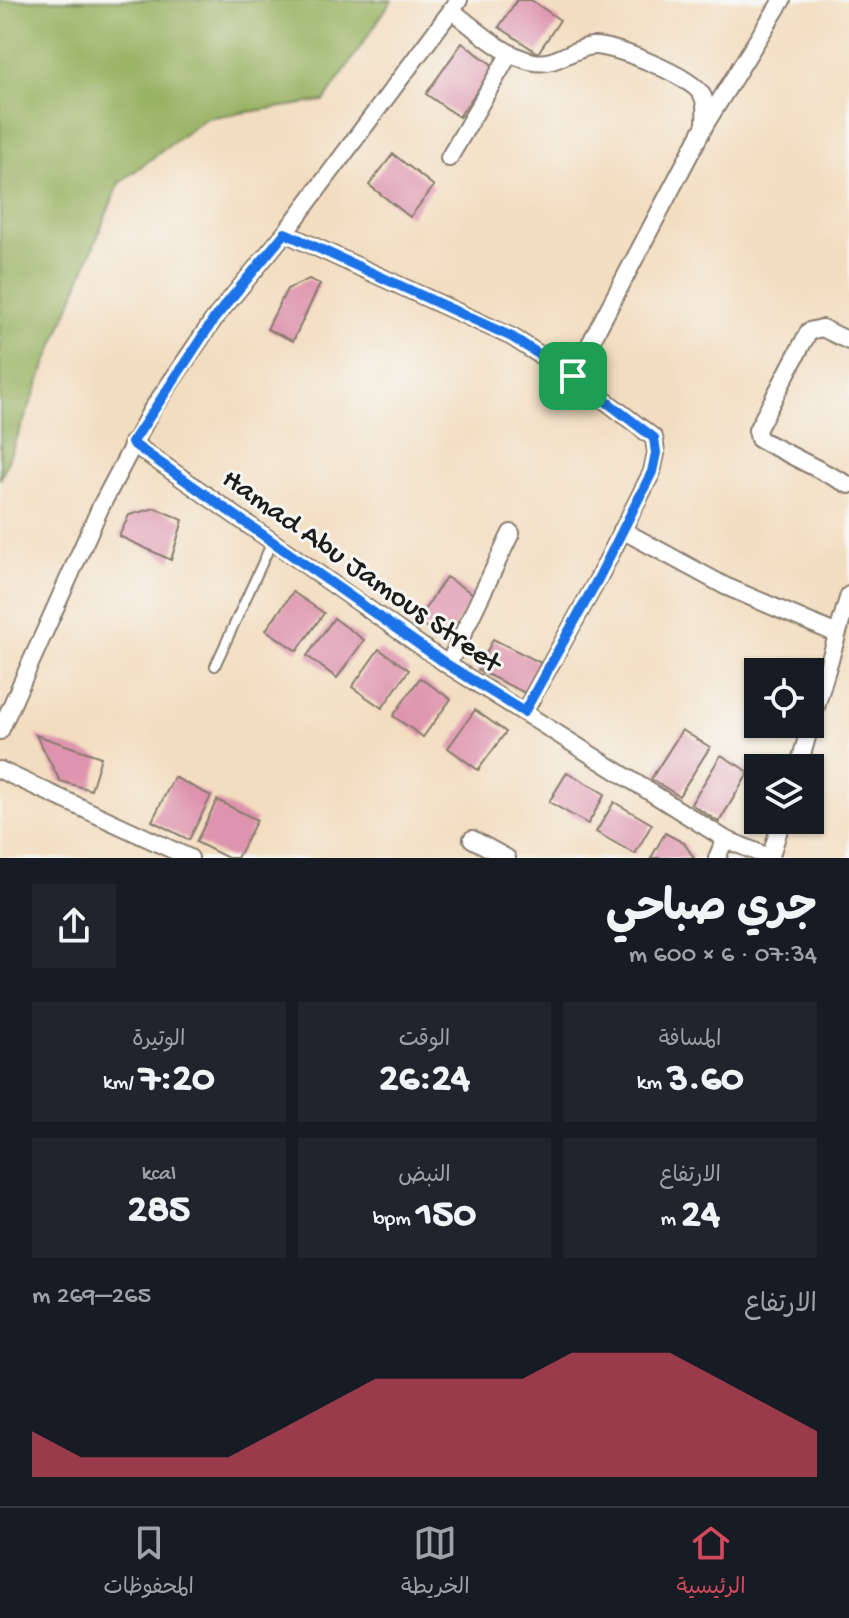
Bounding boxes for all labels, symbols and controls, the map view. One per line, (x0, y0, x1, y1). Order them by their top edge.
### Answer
pin (539, 342, 607, 410)
icon: arrive (551, 354, 595, 398)
street label: Hamad Abu Jamous Street (214, 463, 509, 684)
map controls (744, 658, 824, 834)
button: locate (744, 658, 824, 738)
button: layers (744, 754, 824, 834)
button: share (32, 884, 116, 968)
text: جري صباحي (606, 885, 817, 937)
text: 07:34 · 6 × 600 m (629, 941, 817, 972)
text: الوتيرة (132, 1028, 185, 1054)
text: الوقت (399, 1028, 450, 1054)
text: المسافة (659, 1028, 722, 1054)
text: 7:20 (139, 1057, 215, 1104)
text: 26:24 (379, 1057, 470, 1104)
text: 3.60 (667, 1057, 744, 1104)
text: /km (103, 1071, 139, 1097)
text: km (637, 1071, 667, 1097)
text: kcal (142, 1162, 176, 1188)
text: النبض (398, 1164, 451, 1190)
text: الارتفاع (659, 1164, 721, 1190)
text: 285 (128, 1188, 190, 1235)
text: 150 (416, 1193, 476, 1240)
text: 24 (681, 1193, 720, 1240)
text: bpm (373, 1207, 416, 1233)
text: m (660, 1207, 681, 1233)
text: 265–269 m (32, 1282, 151, 1313)
text: الارتفاع (744, 1291, 817, 1322)
tab: المحفوظات (103, 1521, 194, 1605)
tab: الخريطة (401, 1521, 470, 1605)
tab: الرئيسية (676, 1521, 746, 1605)

